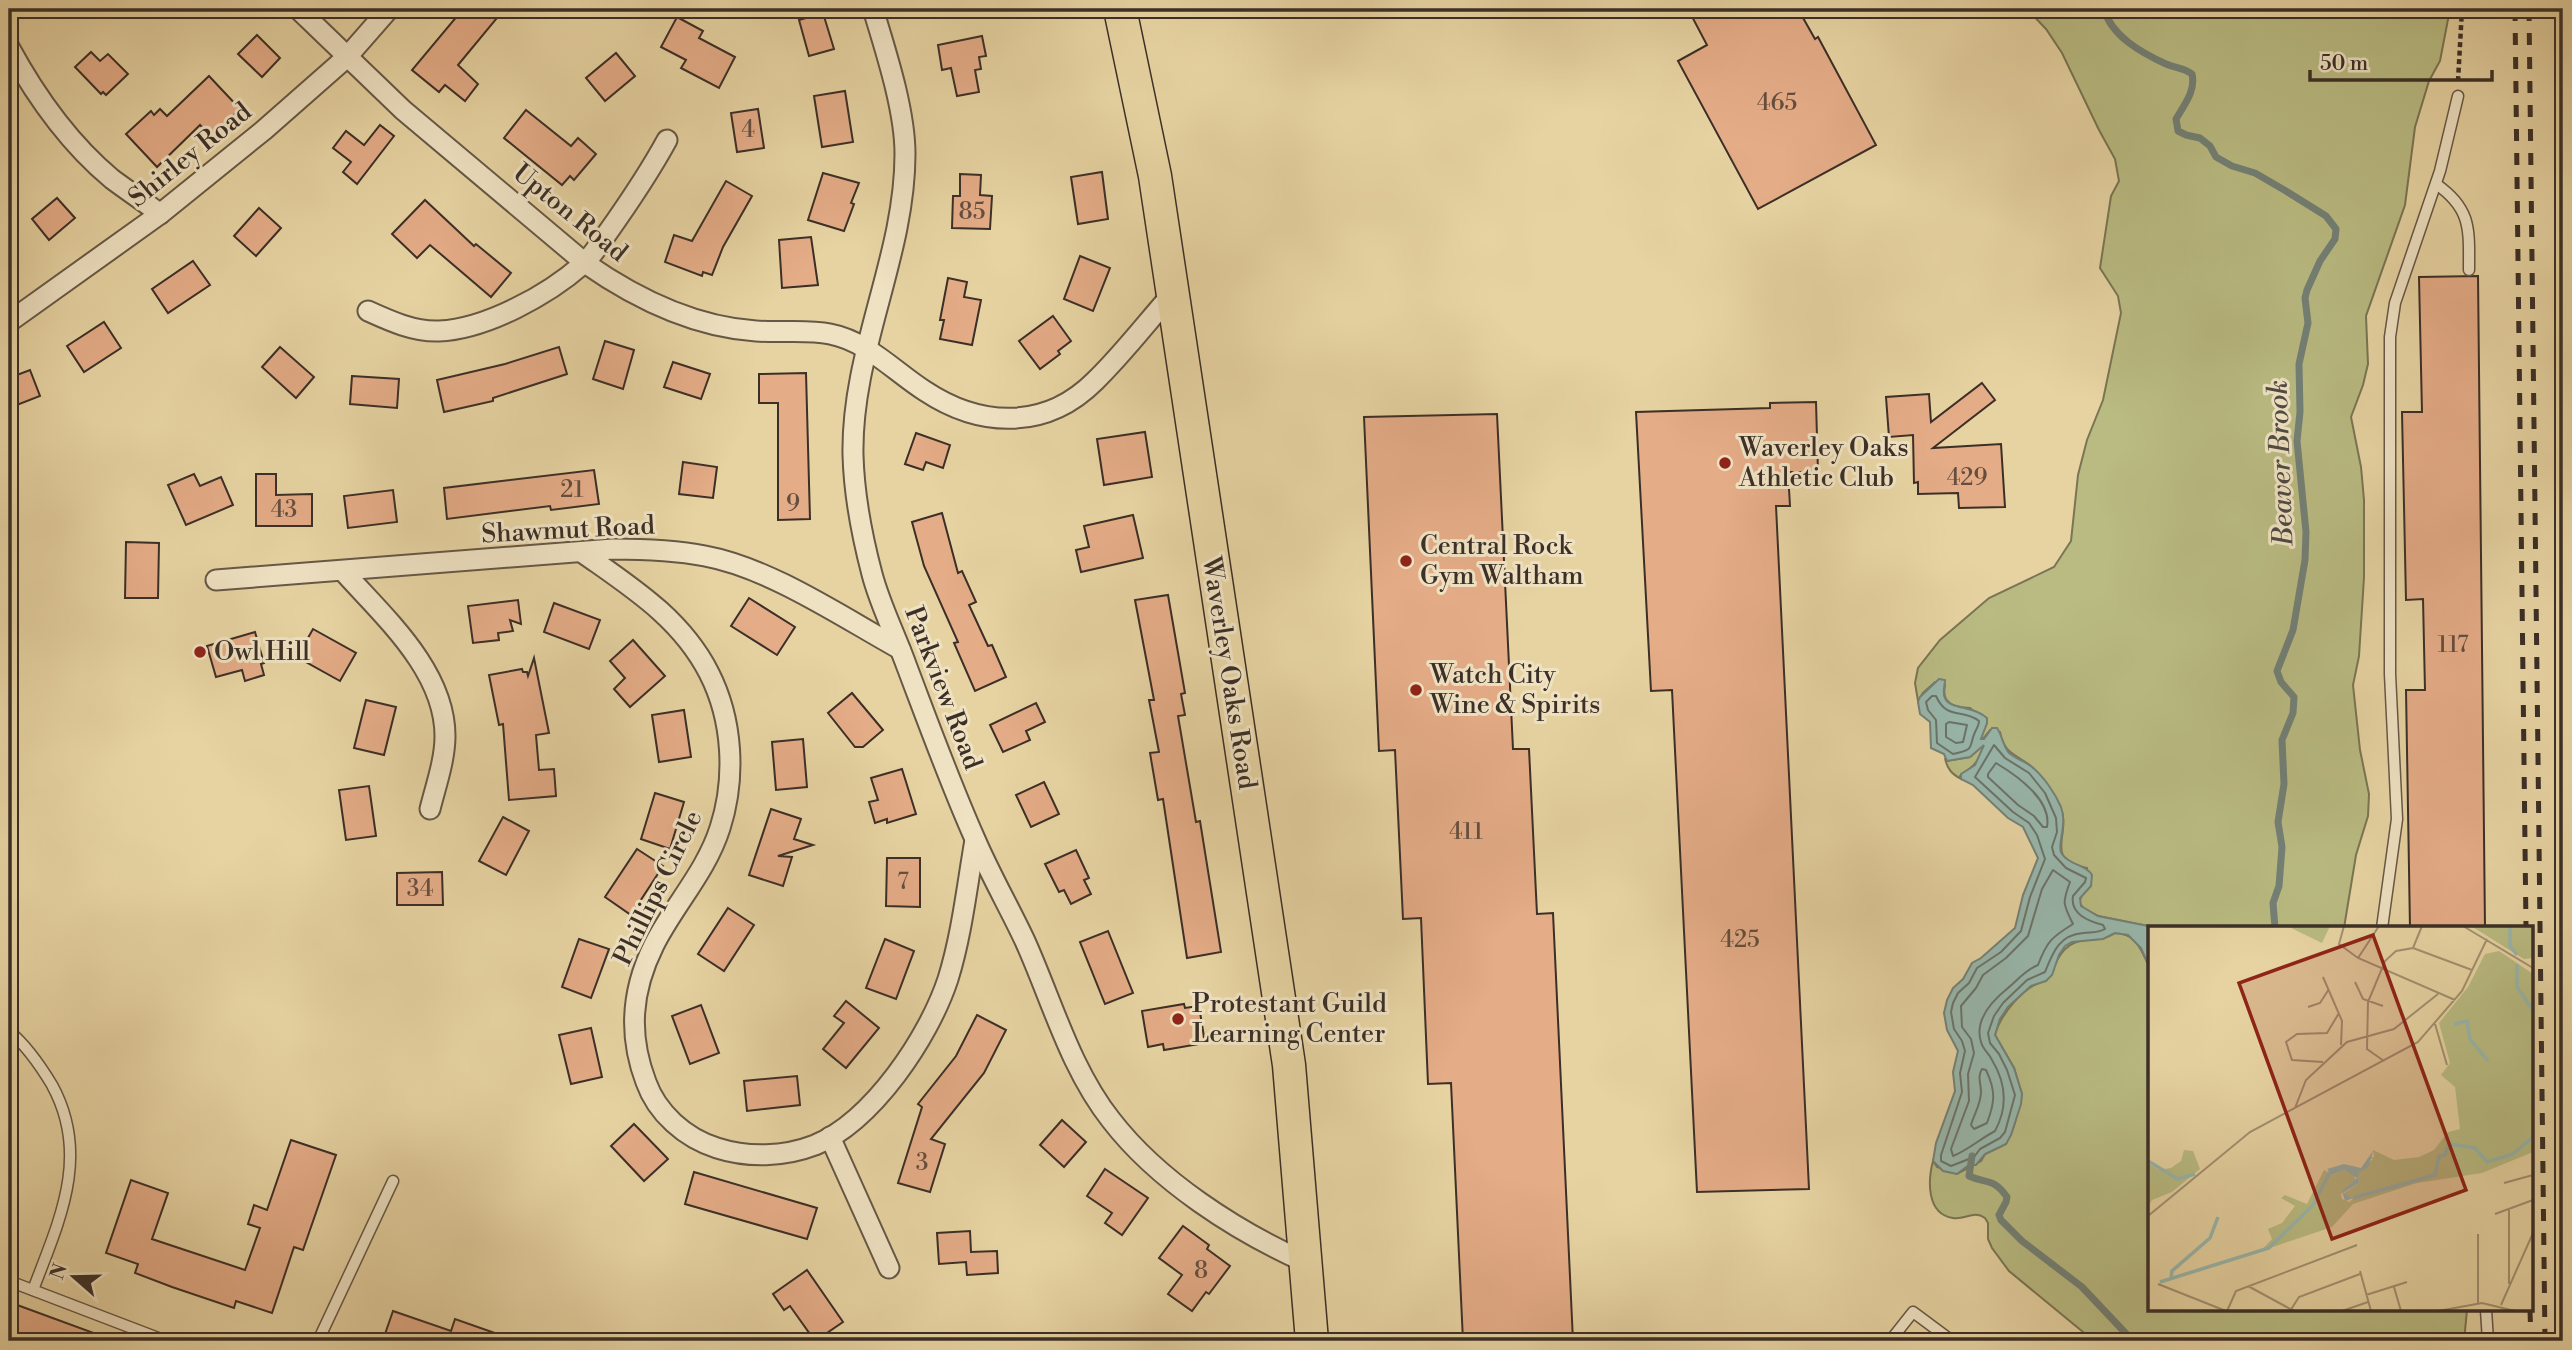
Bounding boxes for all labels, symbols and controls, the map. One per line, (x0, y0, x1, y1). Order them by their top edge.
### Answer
scale bar (2310, 38, 2492, 82)
text: 50 m (2320, 51, 2368, 77)
house number: 465 (1757, 89, 1797, 117)
street label: Shirley Road (122, 96, 258, 214)
house number: 4 (741, 116, 755, 144)
street label: Upton Road (506, 157, 634, 269)
house number: 85 (959, 198, 985, 226)
water label: Beaver Brook (2261, 379, 2301, 548)
place label: Waverley Oaks Athletic Club (1738, 432, 1909, 494)
marker: Waverley Oaks Athletic Club (1717, 455, 1733, 471)
house number: 429 (1947, 464, 1987, 492)
house number: 21 (560, 476, 584, 504)
house number: 9 (786, 490, 800, 518)
house number: 43 (271, 496, 297, 524)
street label: Shawmut Road (480, 509, 656, 551)
place label: Central Rock Gym Waltham (1420, 530, 1584, 592)
street label: Waverley Oaks Road (1195, 553, 1263, 792)
marker: Central Rock Gym Waltham (1398, 553, 1414, 569)
street label: Parkview Road (897, 602, 989, 774)
house number: 117 (2438, 631, 2469, 659)
place label: Owl Hill (214, 636, 310, 668)
marker: Owl Hill (192, 644, 208, 660)
place label: Watch City Wine & Spirits (1429, 659, 1601, 721)
marker: Watch City Wine & Spirits (1408, 682, 1424, 698)
street label: Phillips Circle (607, 805, 709, 971)
house number: 411 (1449, 818, 1483, 846)
house number: 7 (897, 868, 909, 896)
house number: 34 (407, 875, 433, 903)
house number: 425 (1720, 926, 1760, 954)
inset map (2148, 926, 2534, 1312)
place label: Protestant Guild Learning Center (1192, 988, 1387, 1050)
marker: Protestant Guild Learning Center (1170, 1011, 1186, 1027)
house number: 3 (916, 1149, 928, 1177)
north arrow (38, 1242, 108, 1312)
house number: 8 (1194, 1257, 1208, 1285)
text: N (45, 1260, 73, 1283)

